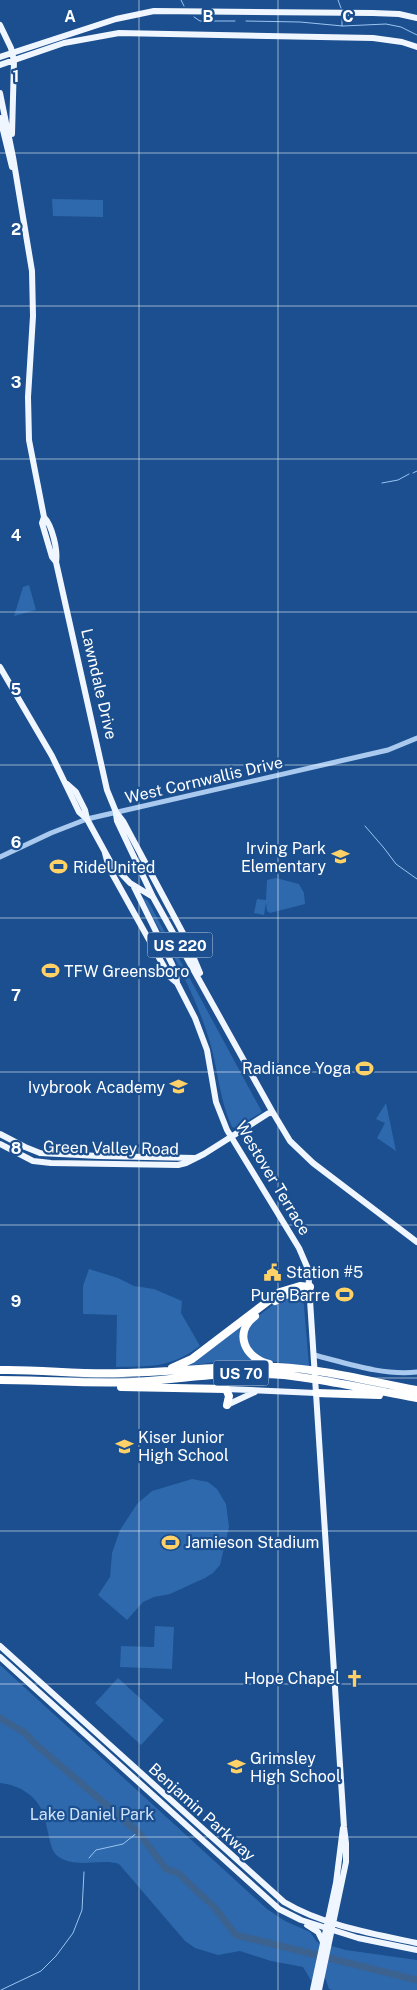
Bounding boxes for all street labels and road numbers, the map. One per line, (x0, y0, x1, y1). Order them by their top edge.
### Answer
street label: Lawndale Drive (77, 627, 121, 741)
street label: West Cornwallis Drive (123, 753, 285, 807)
road number: US 220 (148, 932, 212, 958)
street label: Westover Terrace (231, 1118, 315, 1238)
street label: Green Valley Road (43, 1137, 179, 1159)
road number: US 70 (214, 1360, 268, 1386)
street label: Benjamin Parkway (145, 1759, 260, 1865)

